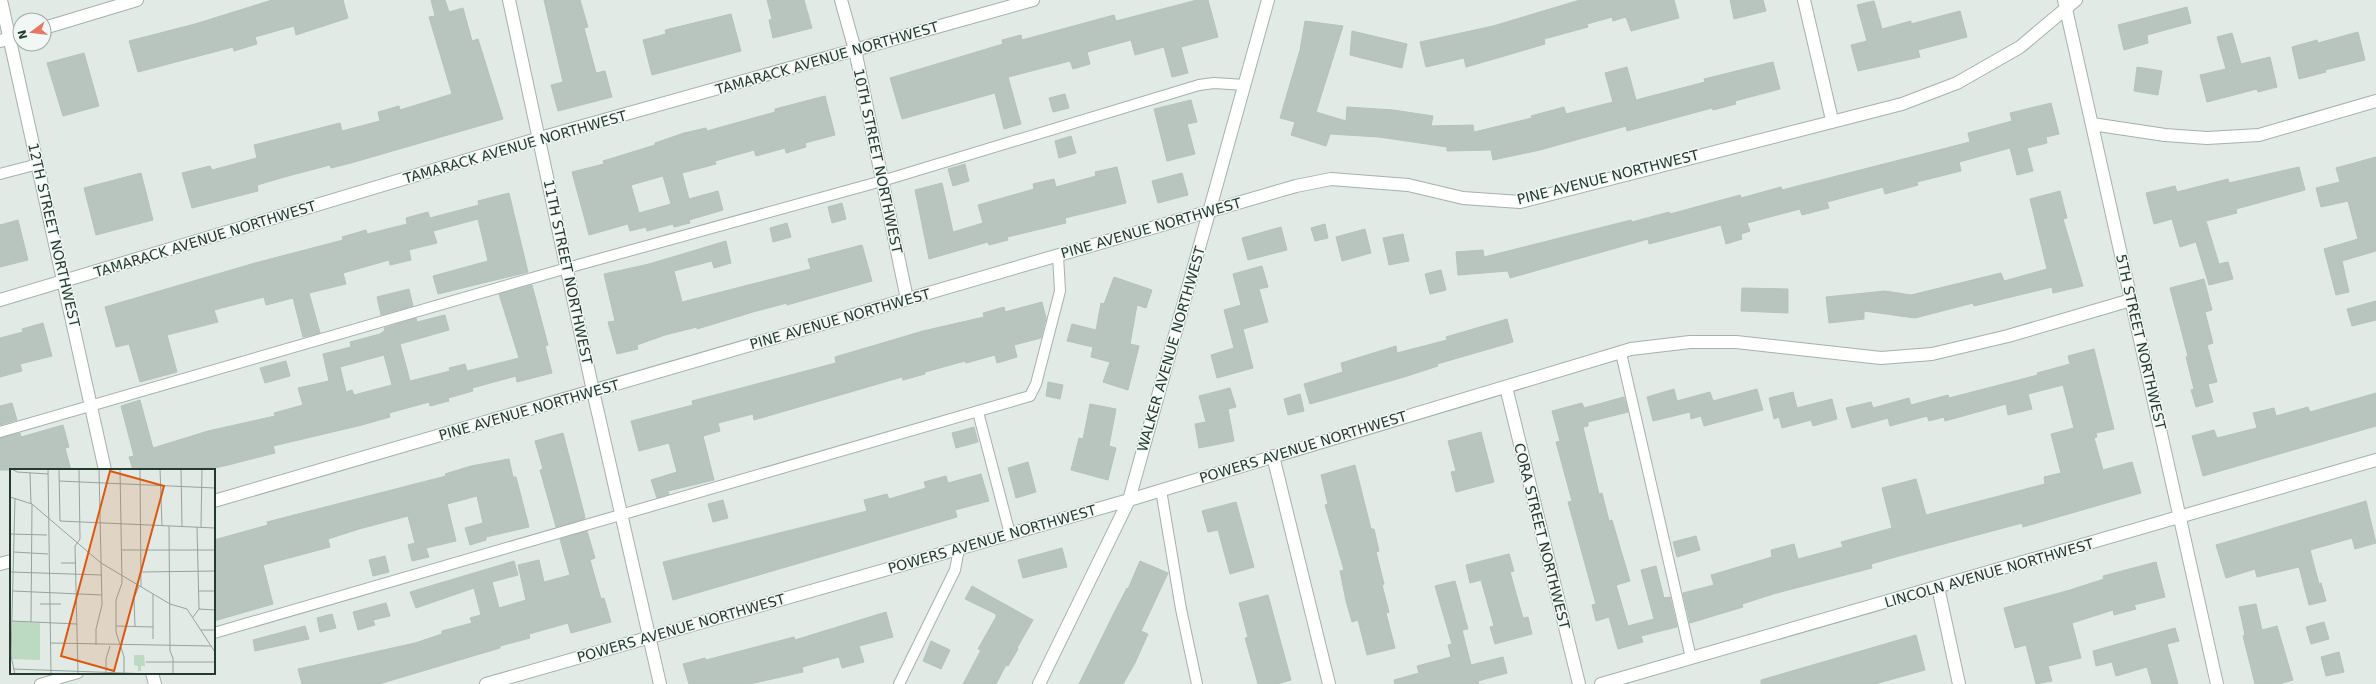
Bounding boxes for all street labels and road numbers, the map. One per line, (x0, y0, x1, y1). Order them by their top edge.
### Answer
street label: TAMARACK AVENUE NORTHWEST (713, 18, 941, 98)
street label: 10TH STREET NORTHWEST (851, 67, 906, 255)
street label: TAMARACK AVENUE NORTHWEST (401, 107, 629, 187)
street label: 12TH STREET NORTHWEST (25, 141, 83, 329)
street label: PINE AVENUE NORTHWEST (1515, 147, 1701, 207)
street label: 11TH STREET NORTHWEST (541, 178, 596, 366)
street label: PINE AVENUE NORTHWEST (1059, 194, 1243, 261)
street label: TAMARACK AVENUE NORTHWEST (91, 197, 318, 281)
street label: WALKER AVENUE NORTHWEST (1134, 244, 1208, 454)
street label: 5TH STREET NORTHWEST (2113, 253, 2169, 432)
street label: PINE AVENUE NORTHWEST (748, 285, 932, 352)
street label: PINE AVENUE NORTHWEST (437, 376, 621, 443)
street label: POWERS AVENUE NORTHWEST (1197, 408, 1409, 486)
street label: CORA STREET NORTHWEST (1511, 441, 1573, 631)
street label: POWERS AVENUE NORTHWEST (886, 501, 1098, 576)
street label: LINCOLN AVENUE NORTHWEST (1883, 535, 2096, 611)
street label: POWERS AVENUE NORTHWEST (575, 590, 787, 665)

